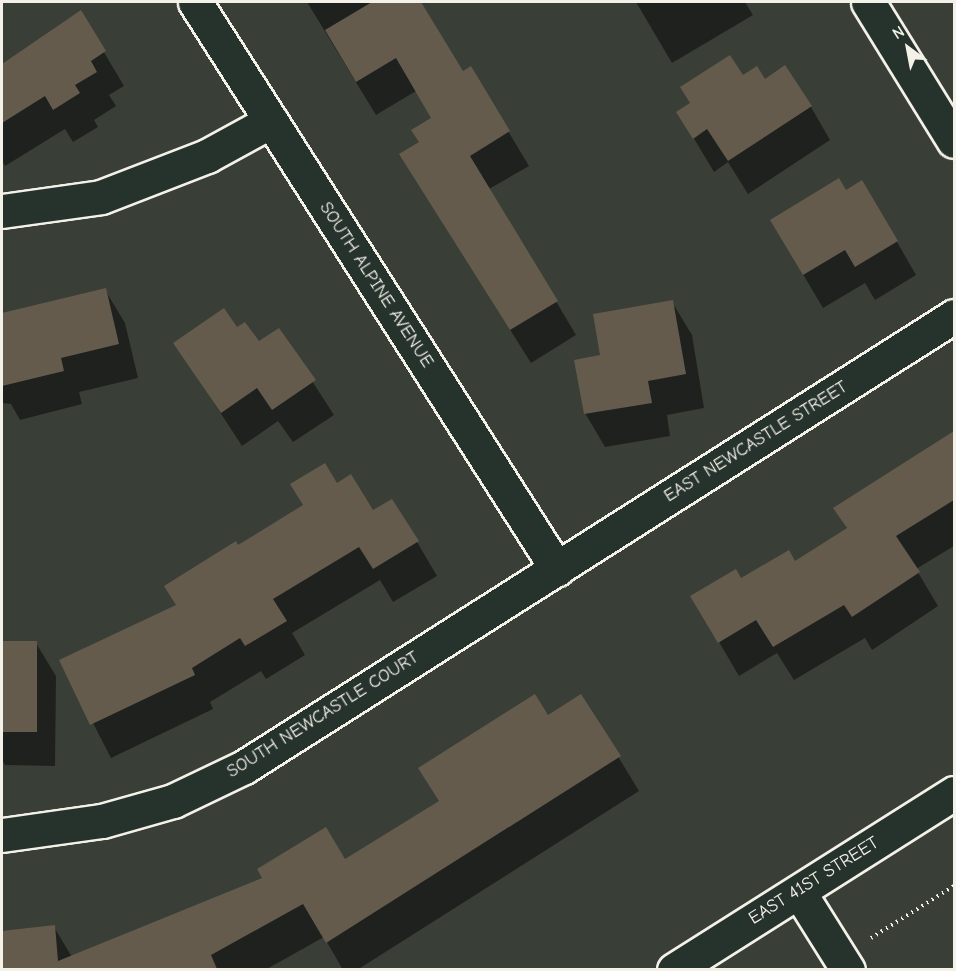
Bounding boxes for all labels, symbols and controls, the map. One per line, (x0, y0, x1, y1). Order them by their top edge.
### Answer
north arrow (878, 18, 938, 78)
text: N (889, 22, 908, 43)
street label: SOUTH ALPINE AVENUE (314, 198, 438, 372)
street label: EAST NEWCASTLE STREET (660, 377, 852, 507)
street label: SOUTH NEWCASTLE COURT (223, 647, 423, 783)
street label: EAST 41ST STREET (745, 832, 883, 930)

